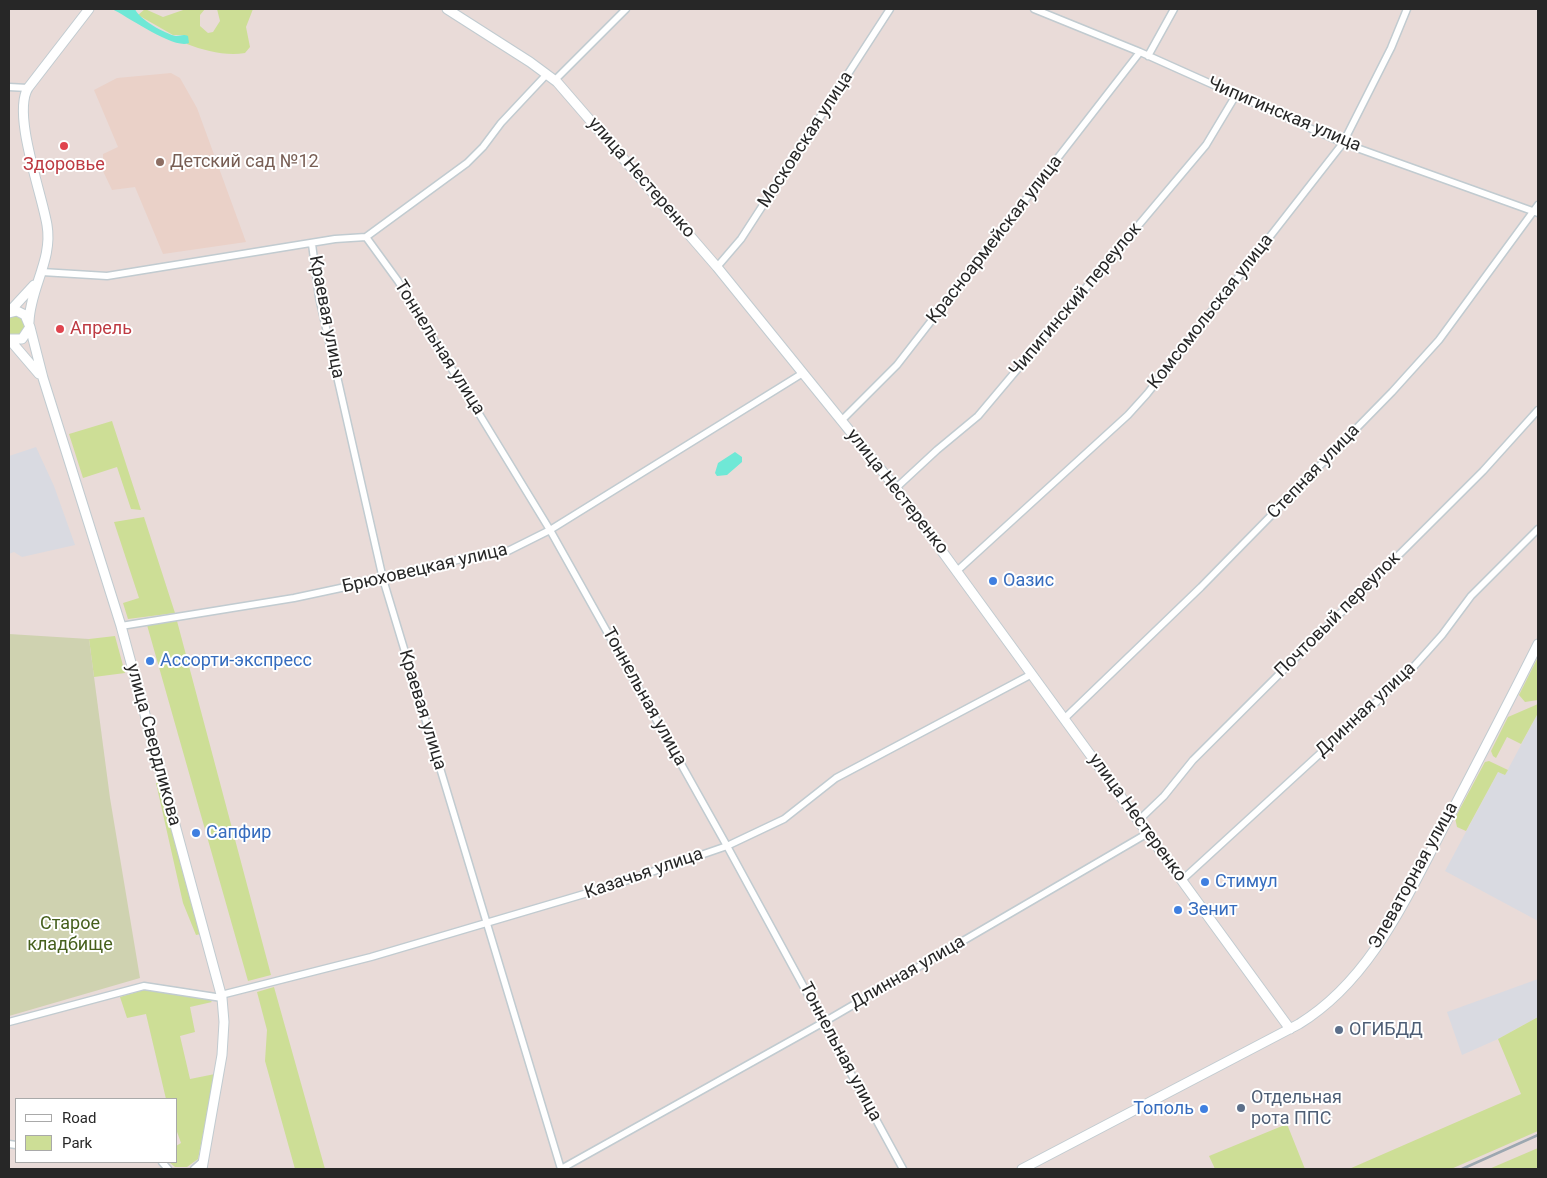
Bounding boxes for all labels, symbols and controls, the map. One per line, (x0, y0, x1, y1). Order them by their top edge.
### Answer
street label: Московская улица (754, 68, 858, 212)
street label: Чипигинская улица (1204, 73, 1364, 157)
street label: улица Нестеренко (583, 113, 699, 243)
marker: Здоровье (58, 140, 70, 152)
place label: Детский сад №12 (170, 151, 319, 173)
street label: Красноармейская улица (923, 152, 1067, 328)
place label: Здоровье (23, 154, 105, 176)
marker: Детский сад №12 (154, 156, 166, 168)
street label: Чипигинский переулок (1005, 219, 1147, 381)
street label: Комсомольская улица (1144, 230, 1278, 394)
street label: Краевая улица (304, 254, 348, 380)
street label: Тоннельная улица (389, 277, 489, 419)
place label: Апрель (70, 318, 132, 340)
marker: Апрель (54, 323, 66, 335)
street label: Степная улица (1263, 420, 1365, 524)
street label: улица Нестеренко (841, 425, 953, 559)
street label: Брюховецкая улица (340, 539, 510, 599)
street label: Почтовый переулок (1271, 548, 1405, 682)
place label: Оазис (1003, 570, 1054, 592)
marker: Оазис (987, 575, 999, 587)
street label: Тоннельная улица (597, 624, 691, 770)
street label: Краевая улица (393, 647, 451, 773)
place label: Ассорти-экспресс (160, 650, 312, 672)
marker: Ассорти-экспресс (144, 655, 156, 667)
street label: Длинная улица (1312, 658, 1420, 762)
street label: улица Свердликова (121, 662, 185, 828)
street label: улица Нестеренко (1083, 750, 1191, 886)
street label: Элеваторная улица (1365, 799, 1463, 953)
place label: Сапфир (206, 822, 271, 844)
marker: Сапфир (190, 827, 202, 839)
street label: Казачья улица (582, 844, 706, 904)
place label: Стимул (1215, 871, 1278, 893)
marker: Стимул (1199, 876, 1211, 888)
place label: Зенит (1188, 899, 1238, 921)
marker: Зенит (1172, 904, 1184, 916)
park label: Старое кладбище (27, 913, 113, 956)
street label: Длинная улица (847, 931, 969, 1015)
street label: Тоннельная улица (794, 979, 886, 1125)
place label: ОГИБДД (1349, 1019, 1423, 1041)
marker: ОГИБДД (1333, 1024, 1345, 1036)
place label: Отдельная рота ППС (1251, 1087, 1342, 1130)
legend (15, 1098, 178, 1163)
place label: Тополь (1133, 1098, 1194, 1120)
marker: Отдельная рота ППС (1235, 1102, 1247, 1114)
marker: Тополь (1198, 1103, 1210, 1115)
text: Road (62, 1109, 96, 1127)
text: Park (62, 1134, 92, 1152)

